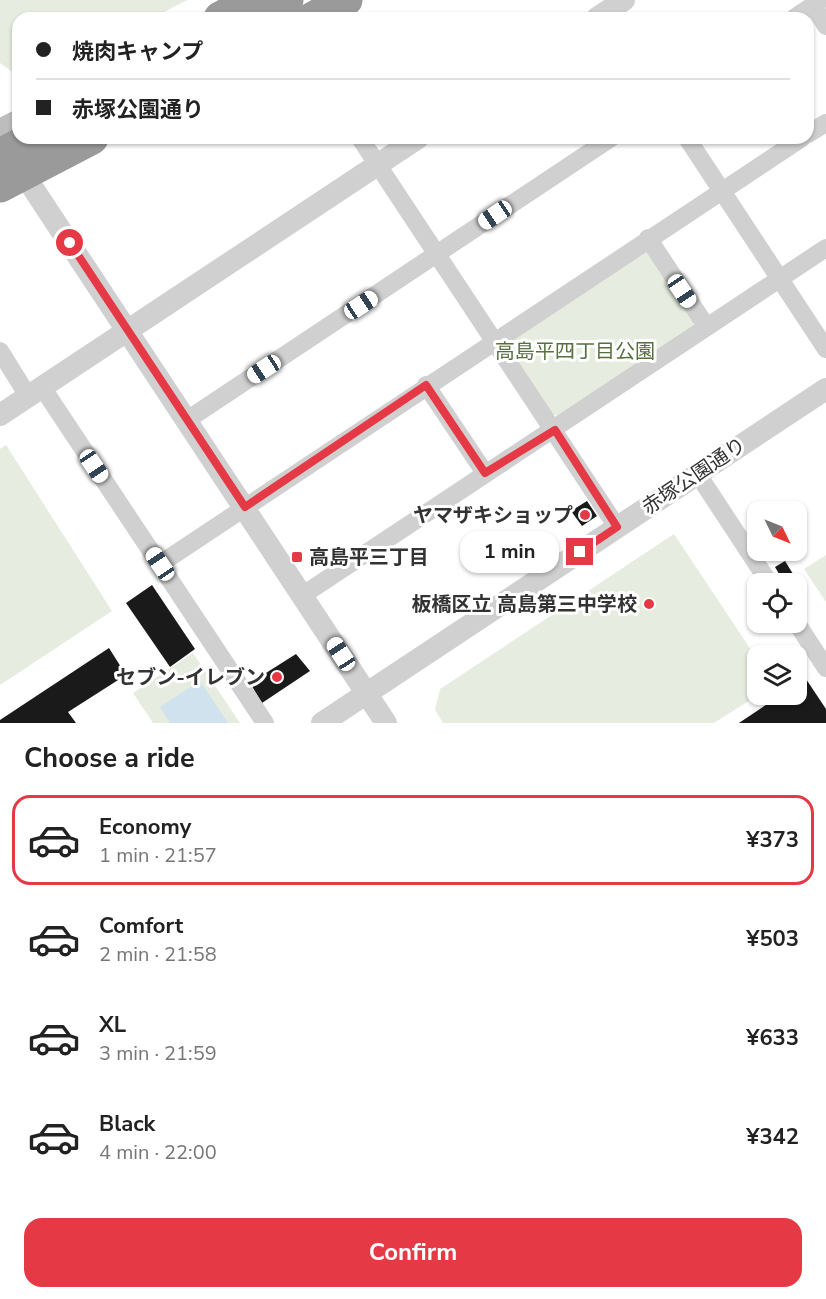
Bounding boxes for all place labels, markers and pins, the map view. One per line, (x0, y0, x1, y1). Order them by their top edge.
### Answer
place label: ヤマザキショップ (413, 502, 573, 529)
marker: ヤマザキショップ (578, 508, 592, 522)
place label: 高島平三丁目 (309, 544, 429, 571)
marker: 高島平三丁目 (290, 550, 304, 564)
place label: 板橋区立 高島第三中学校 (412, 591, 637, 618)
marker: 板橋区立 高島第三中学校 (642, 597, 656, 611)
place label: セブン-イレブン (116, 664, 265, 691)
marker: セブン-イレブン (270, 670, 284, 684)

